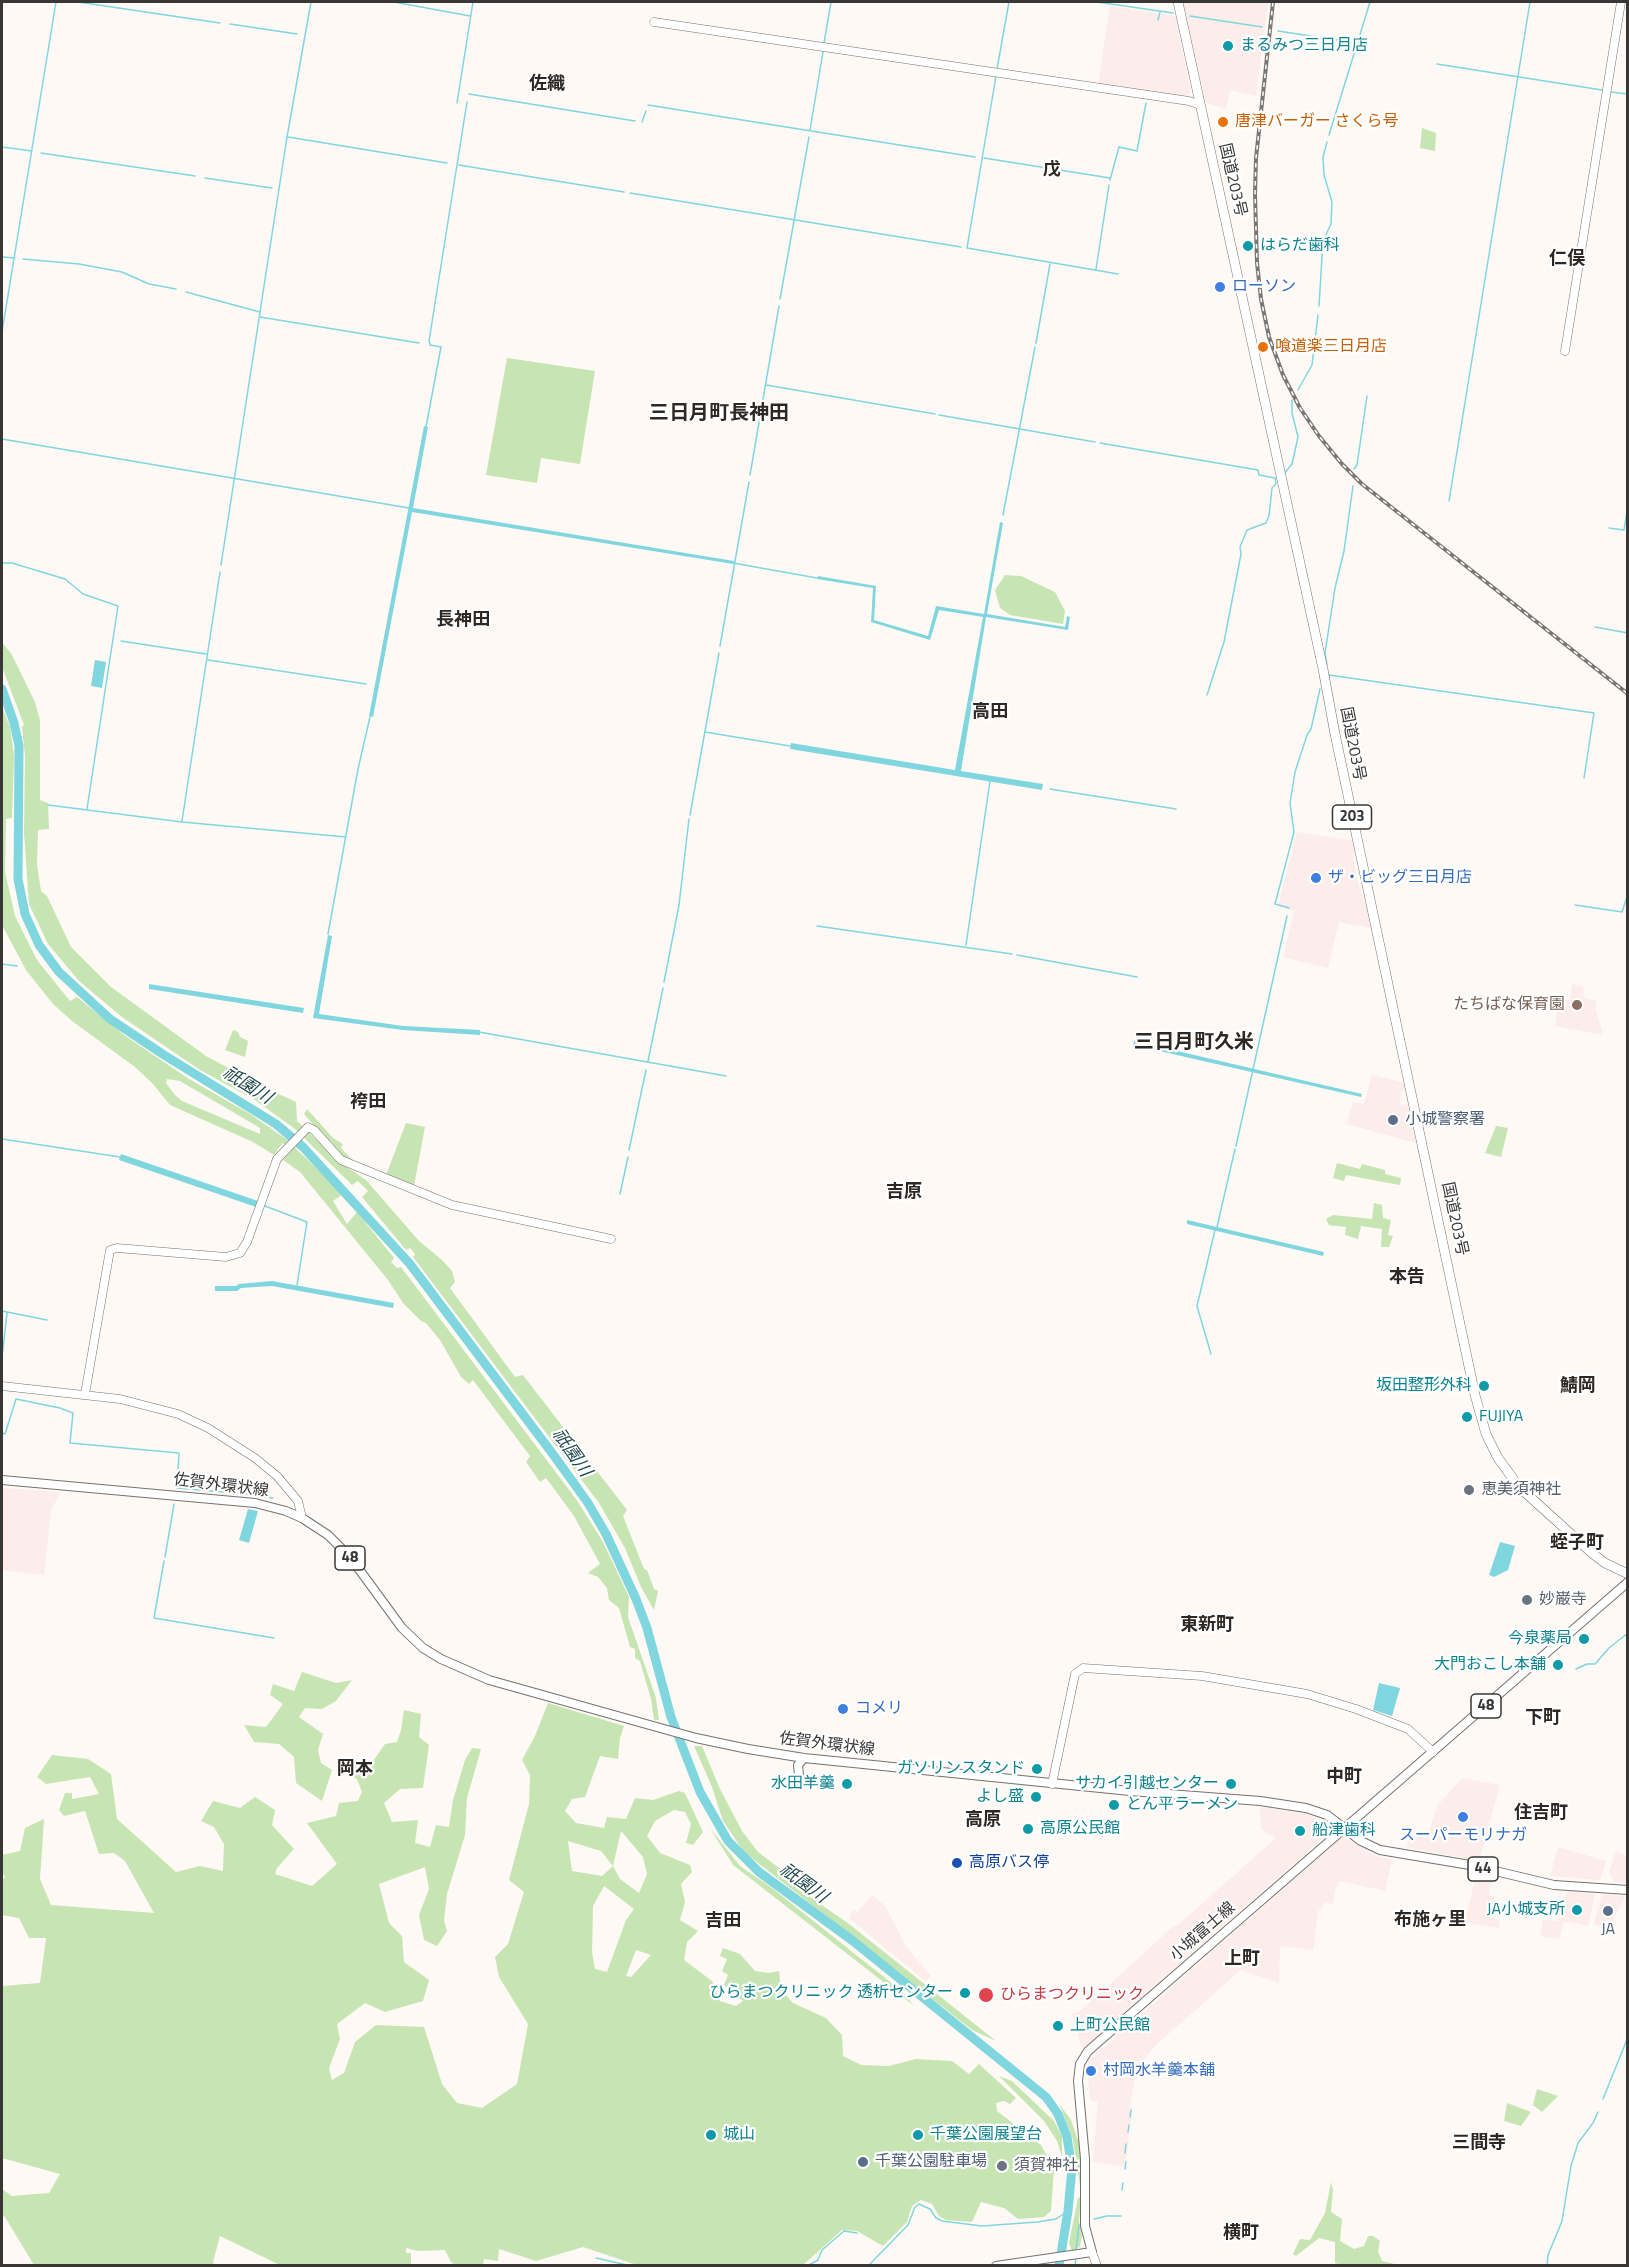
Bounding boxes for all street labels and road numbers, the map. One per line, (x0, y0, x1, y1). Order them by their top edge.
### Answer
street label: 国道203号 (1214, 141, 1250, 219)
street label: 国道203号 (1335, 705, 1369, 783)
road number: 203 (1332, 805, 1372, 829)
street label: 国道203号 (1437, 1180, 1471, 1258)
street label: 佐賀外環状線 (172, 1471, 270, 1501)
road number: 48 (335, 1546, 365, 1570)
road number: 48 (1471, 1694, 1501, 1718)
street label: 佐賀外環状線 (778, 1730, 876, 1760)
road number: 44 (1468, 1857, 1498, 1881)
street label: 小城富士線 (1167, 1899, 1239, 1965)

